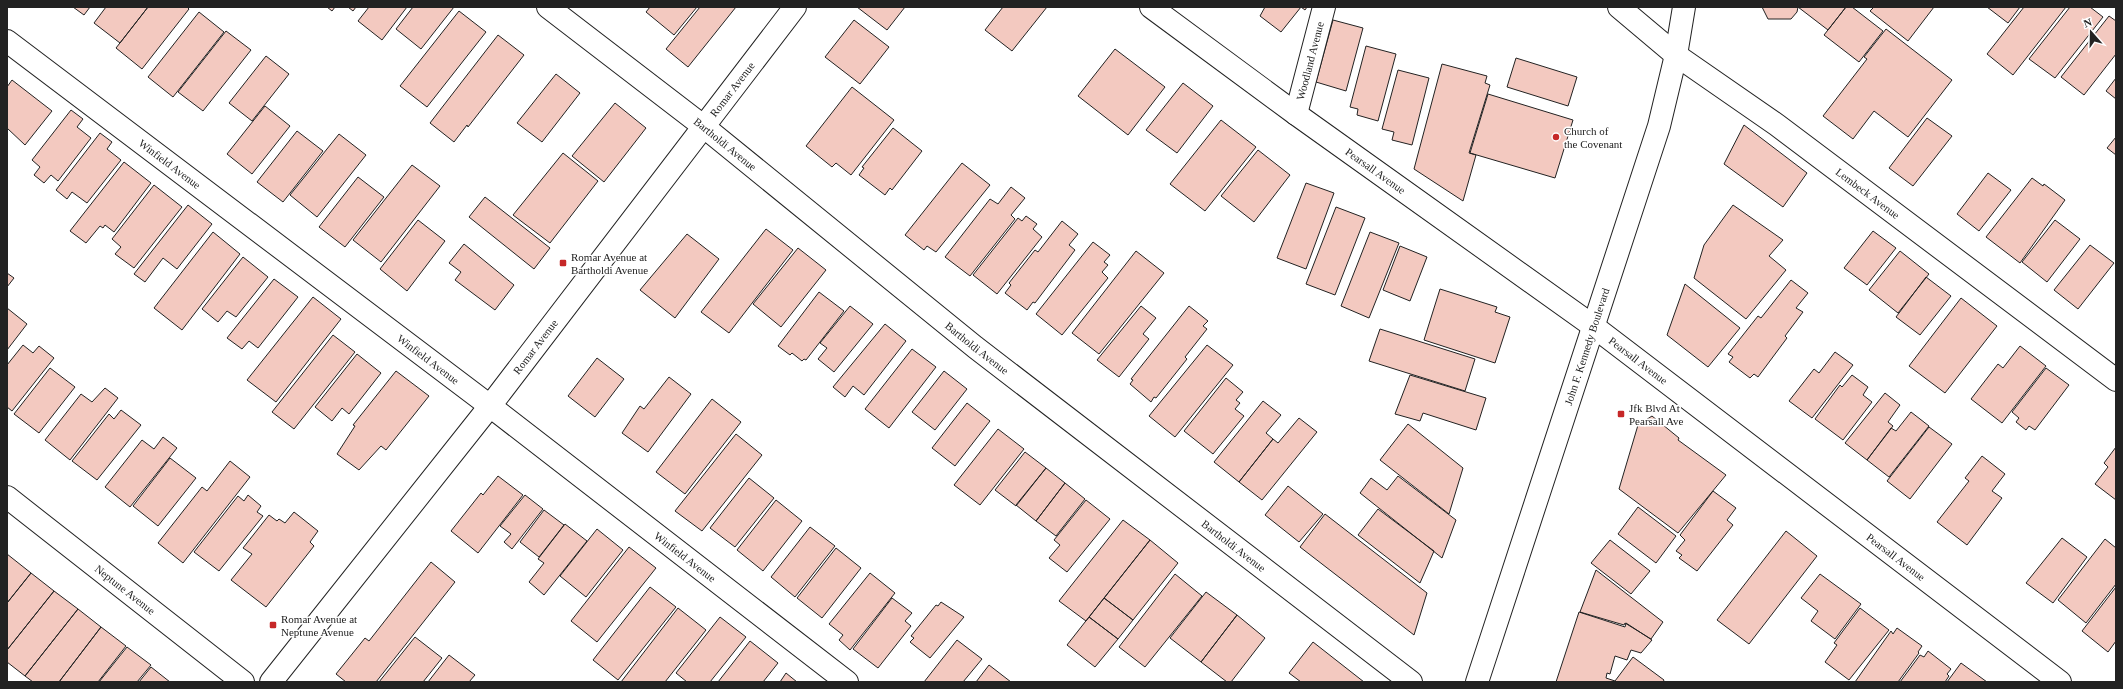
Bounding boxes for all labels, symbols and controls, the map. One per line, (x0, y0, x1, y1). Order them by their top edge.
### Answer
north arrow (2071, 12, 2111, 52)
text: N (2082, 16, 2093, 30)
street label: Woodland Avenue (1294, 20, 1326, 101)
street label: Romar Avenue (707, 60, 757, 119)
street label: Bartholdi Avenue (691, 115, 759, 173)
place label: Church of the Covenant (1564, 125, 1622, 150)
marker: Church of the Covenant (1551, 132, 1561, 142)
street label: Winfield Avenue (137, 137, 203, 191)
street label: Pearsall Avenue (1343, 145, 1408, 196)
street label: Lembeck Avenue (1834, 165, 1902, 221)
place label: Romar Avenue at Bartholdi Avenue (571, 251, 648, 276)
marker: Romar Avenue at Bartholdi Avenue (558, 258, 568, 268)
street label: John F. Kennedy Boulevard (1562, 286, 1612, 407)
street label: Romar Avenue (511, 317, 560, 376)
street label: Bartholdi Avenue (943, 319, 1011, 377)
street label: Winfield Avenue (395, 332, 462, 387)
street label: Pearsall Avenue (1607, 334, 1670, 387)
place label: Jfk Blvd At Pearsall Ave (1629, 402, 1684, 427)
marker: Jfk Blvd At Pearsall Ave (1616, 409, 1626, 419)
street label: Bartholdi Avenue (1199, 517, 1268, 574)
street label: Winfield Avenue (652, 529, 718, 584)
street label: Pearsall Avenue (1864, 531, 1928, 583)
street label: Neptune Avenue (93, 562, 158, 617)
place label: Romar Avenue at Neptune Avenue (281, 613, 357, 638)
marker: Romar Avenue at Neptune Avenue (268, 620, 278, 630)

